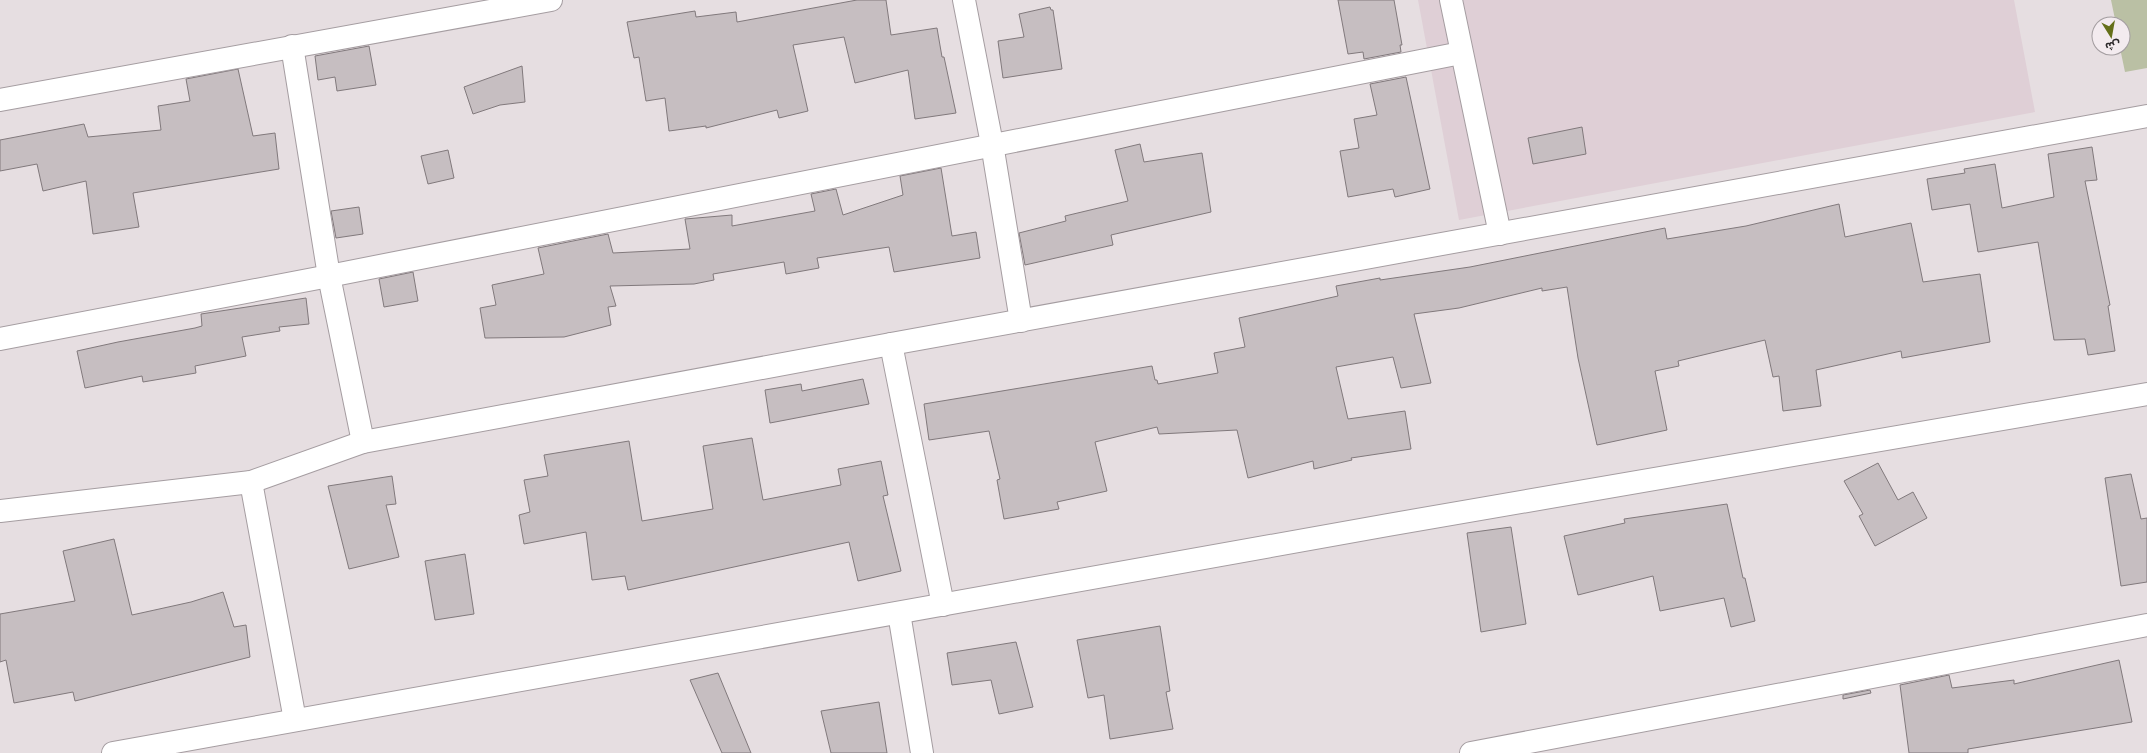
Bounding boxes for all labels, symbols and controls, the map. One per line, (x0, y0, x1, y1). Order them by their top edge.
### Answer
north arrow (2091, 16, 2131, 56)
text: ش (2104, 37, 2122, 55)

